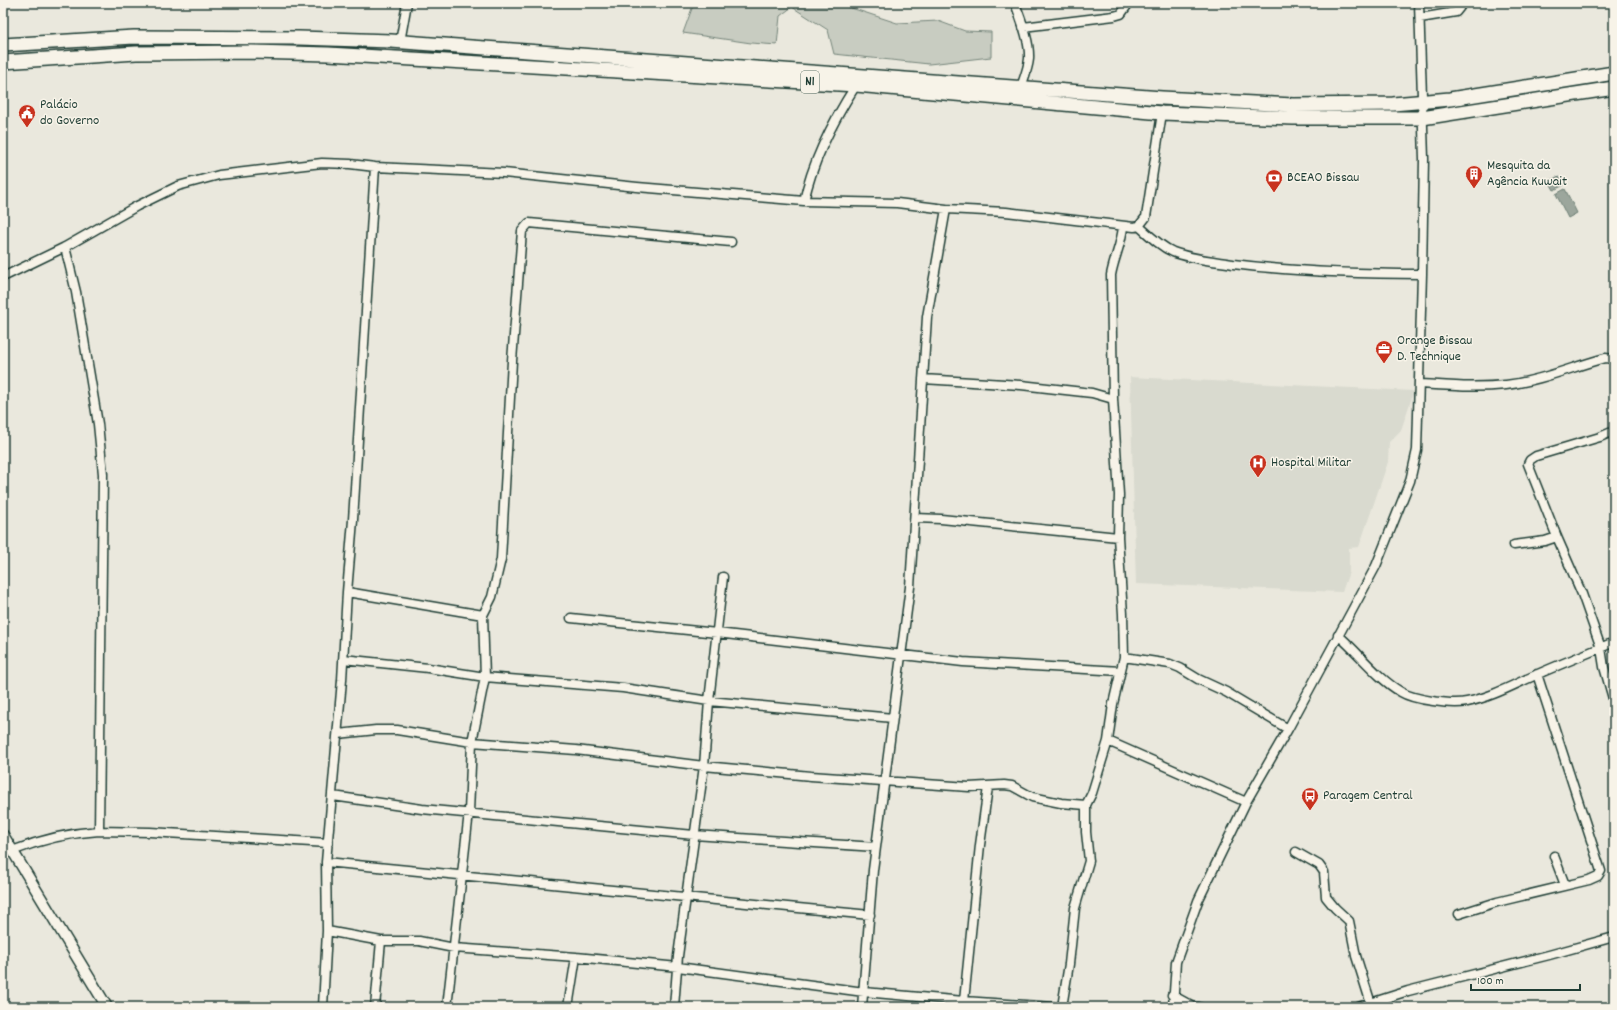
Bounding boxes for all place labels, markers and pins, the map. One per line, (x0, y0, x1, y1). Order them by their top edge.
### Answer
place label: Palácio do Governo (40, 95, 99, 131)
public building icon: Palácio do Governo (17, 103, 37, 128)
place label: Mesquita da Agência Kuwait (1487, 156, 1567, 192)
building icon: Mesquita da Agência Kuwait (1464, 164, 1484, 189)
bank icon: BCEAO Bissau (1264, 168, 1284, 193)
place label: BCEAO Bissau (1287, 168, 1359, 188)
place label: Orange Bissau D. Technique (1397, 331, 1472, 367)
office icon: Orange Bissau D. Technique (1374, 339, 1394, 364)
hospital icon: Hospital Militar (1248, 453, 1268, 478)
place label: Hospital Militar (1271, 453, 1352, 473)
bus stop icon: Paragem Central (1300, 786, 1320, 811)
place label: Paragem Central (1323, 786, 1413, 806)

